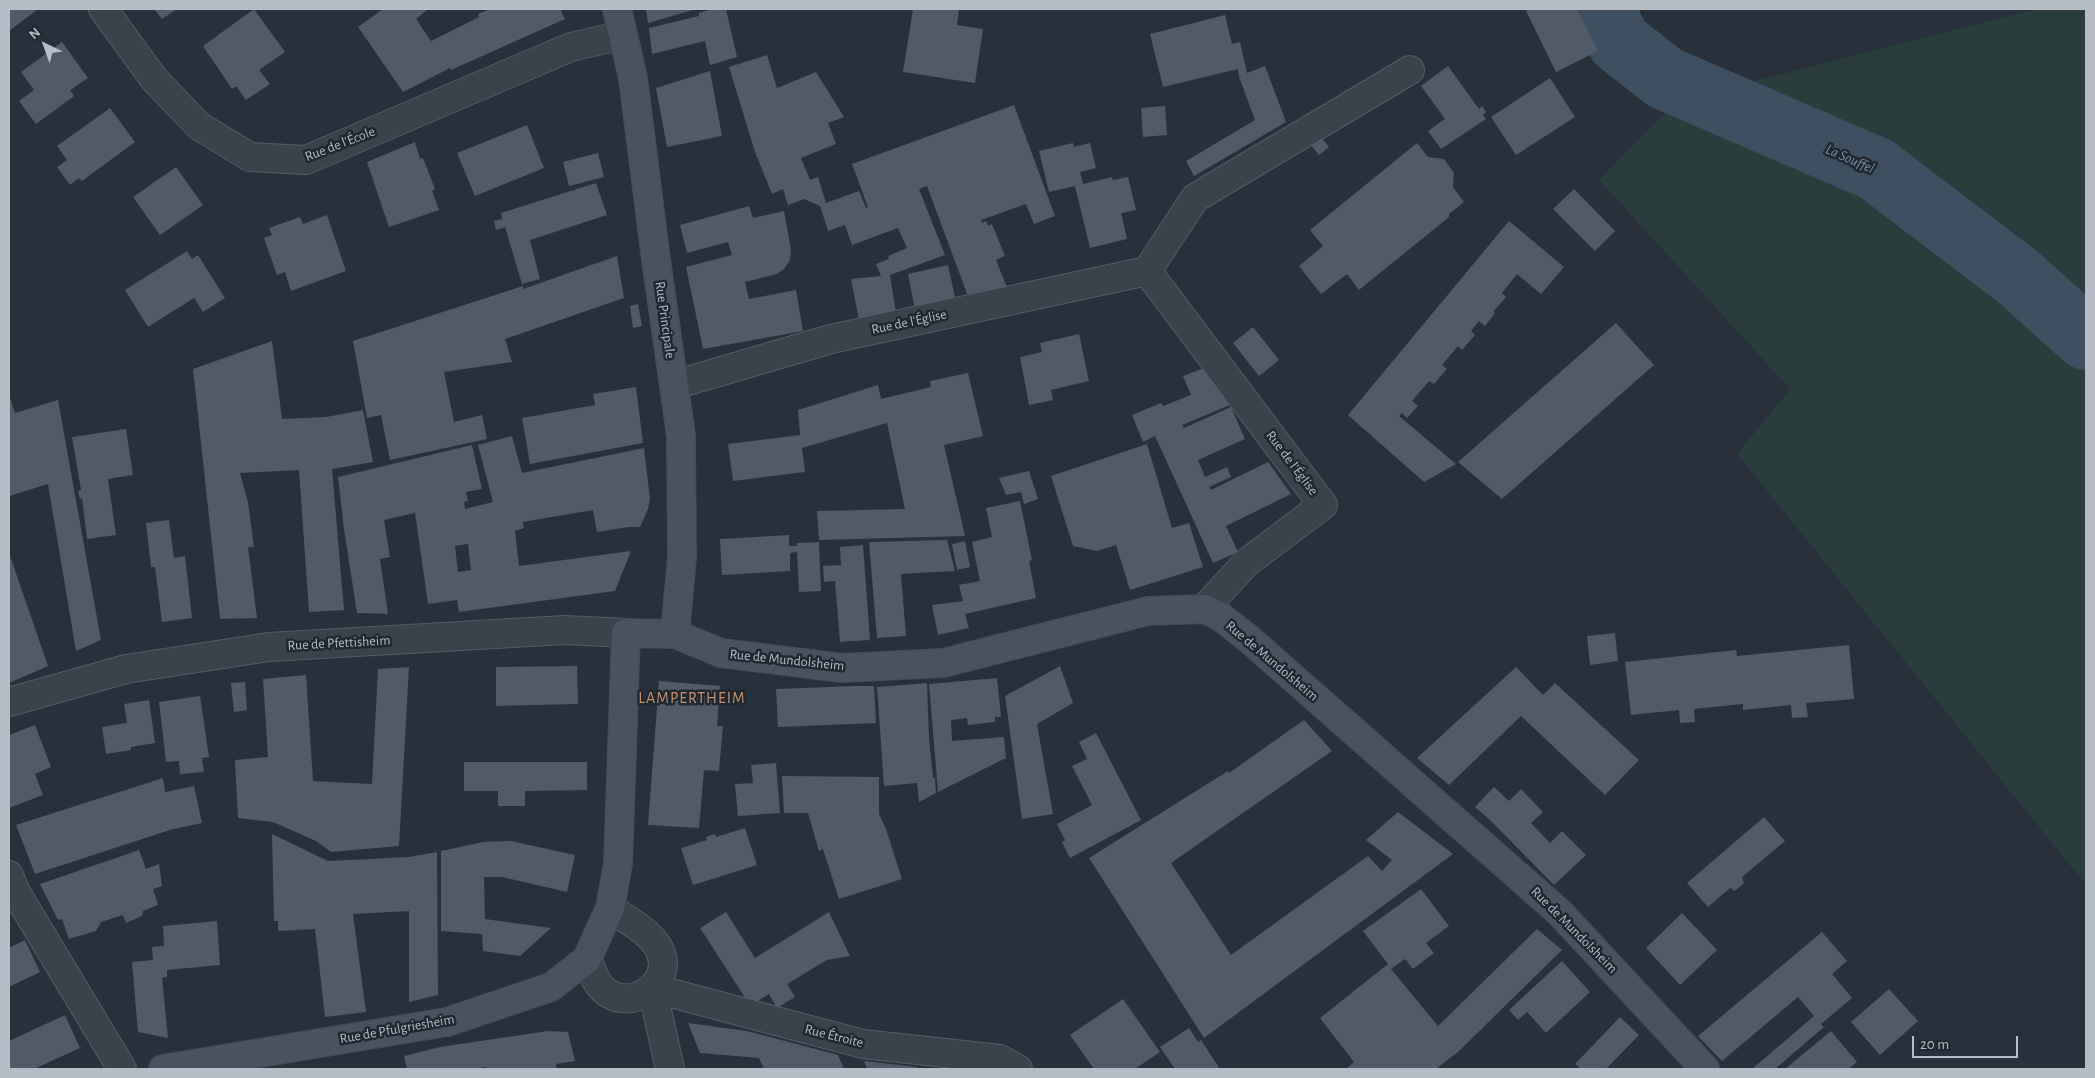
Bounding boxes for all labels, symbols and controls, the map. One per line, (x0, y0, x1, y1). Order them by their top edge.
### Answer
north arrow (20, 20, 70, 70)
text: N (27, 25, 43, 42)
street label: Rue de l'École (303, 123, 377, 165)
water label: La Souffel (1823, 140, 1877, 178)
street label: Rue Principale (651, 280, 679, 360)
street label: Rue de l'Église (870, 306, 948, 338)
street label: Rue de l'Église (1262, 427, 1322, 499)
street label: Rue de Mundolsheim (1222, 617, 1322, 705)
street label: Rue de Pfettisheim (287, 632, 391, 654)
street label: Rue de Mundolsheim (729, 646, 845, 674)
district label: LAMPERTHEIM (637, 688, 747, 708)
street label: Rue de Mundolsheim (1527, 883, 1621, 977)
street label: Rue de Pfulgriesheim (338, 1011, 456, 1047)
street label: Rue Étroite (803, 1021, 865, 1051)
scale bar (1915, 1026, 2021, 1058)
text: 20 m (1920, 1037, 1949, 1052)

